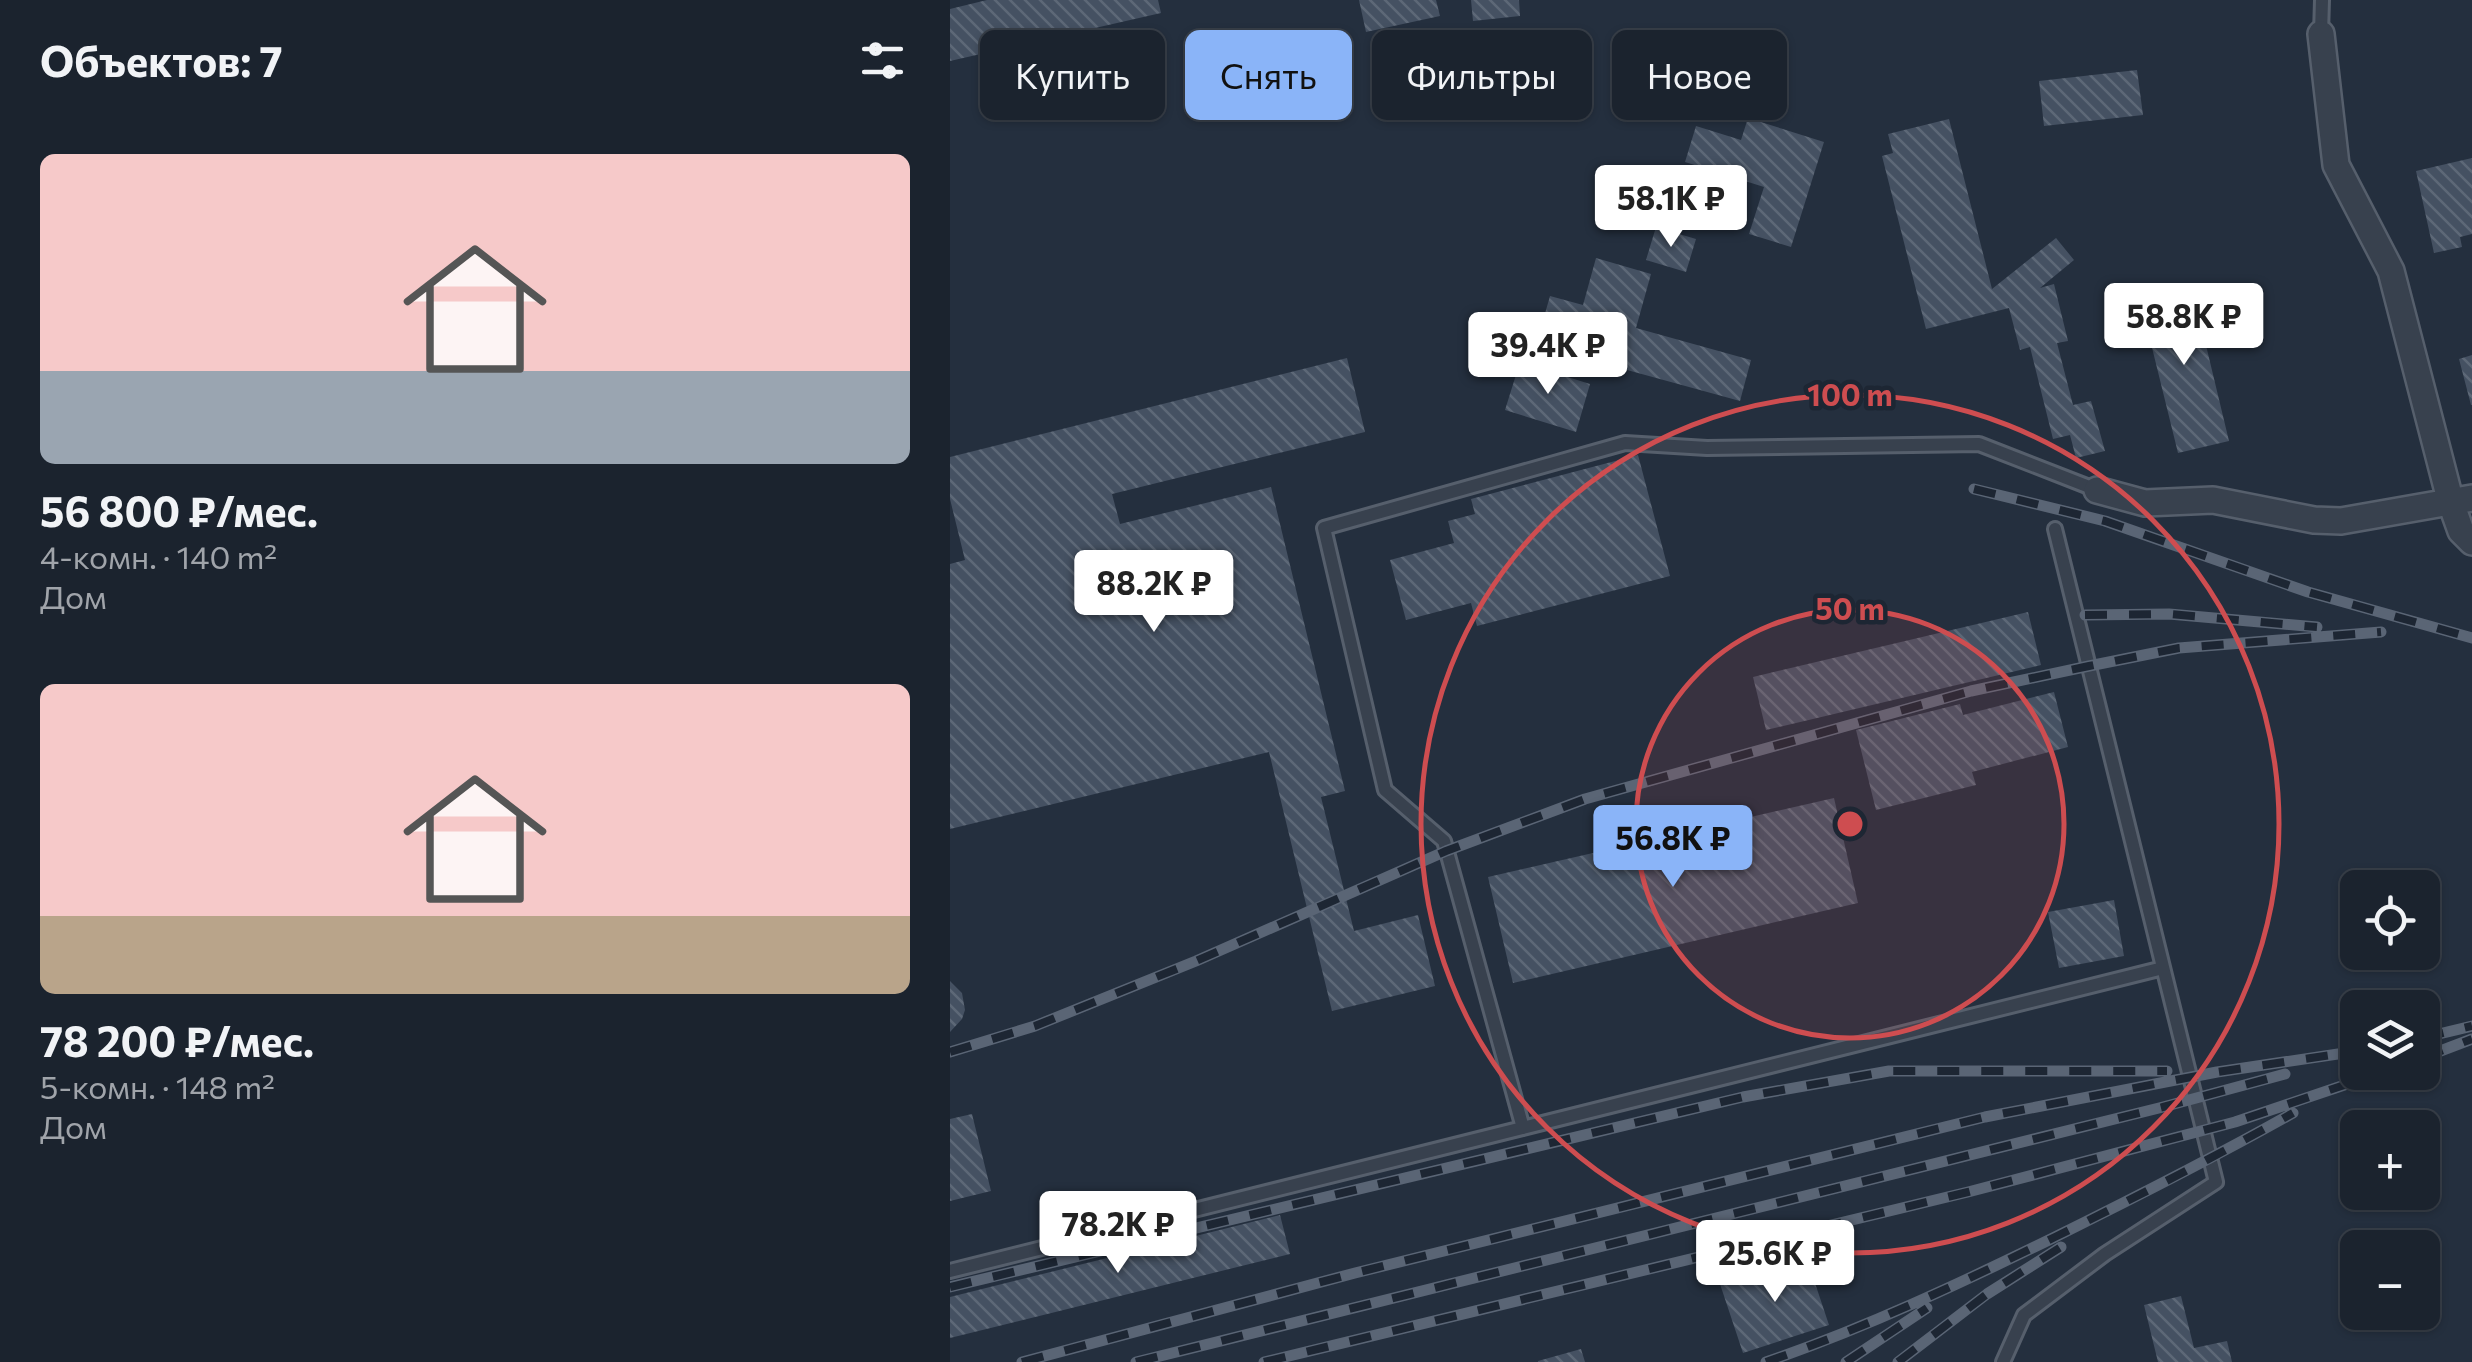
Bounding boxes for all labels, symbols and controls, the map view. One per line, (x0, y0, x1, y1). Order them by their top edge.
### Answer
chip: Купить (980, 30, 1165, 120)
chip: Снять (1185, 30, 1352, 120)
chip: Фильтры (1372, 30, 1592, 120)
chip: Новое (1612, 30, 1787, 120)
icon: filters (855, 33, 910, 88)
text: Объектов: 7 (40, 34, 283, 86)
pin: 58.1K ₽ (1579, 165, 1763, 250)
text: 58.1K ₽ (1617, 177, 1725, 217)
icon: home (385, 219, 565, 399)
pin: 58.8K ₽ (2092, 283, 2276, 368)
text: 58.8K ₽ (2126, 295, 2242, 335)
pin: 39.4K ₽ (1456, 312, 1640, 397)
text: 39.4K ₽ (1490, 324, 1606, 364)
text: 100 m (1807, 375, 1893, 412)
text: 56 800 ₽/мес. (40, 484, 318, 536)
text: 4-комн. · 140 m² (40, 536, 277, 576)
pin: 88.2K ₽ (1062, 550, 1246, 635)
text: 88.2K ₽ (1096, 562, 1212, 602)
text: Дом (40, 576, 107, 616)
text: 50 m (1815, 589, 1885, 626)
icon: home (385, 749, 565, 929)
pin: 56.8K ₽ (1581, 805, 1765, 890)
centre of rings (1832, 806, 1868, 842)
text: 56.8K ₽ (1615, 817, 1731, 857)
map controls (2340, 870, 2440, 1330)
button: locate (2340, 870, 2440, 970)
button: layers (2340, 990, 2440, 1090)
text: 78 200 ₽/мес. (40, 1014, 314, 1066)
text: 5-комн. · 148 m² (40, 1066, 275, 1106)
text: Дом (40, 1106, 107, 1146)
button: + (2340, 1110, 2440, 1210)
pin: 78.2K ₽ (1026, 1191, 1210, 1276)
text: 78.2K ₽ (1062, 1203, 1174, 1243)
pin: 25.6K ₽ (1683, 1220, 1867, 1305)
button: − (2340, 1230, 2440, 1330)
text: 25.6K ₽ (1718, 1232, 1832, 1272)

